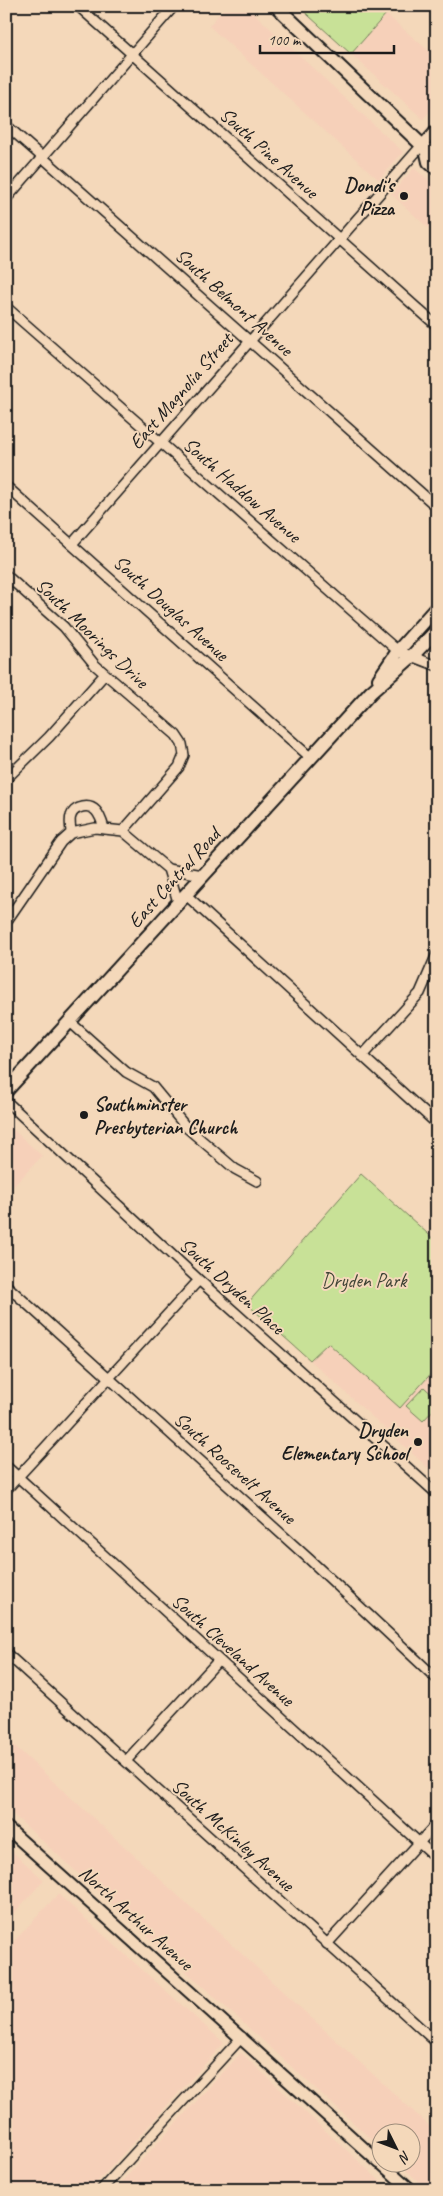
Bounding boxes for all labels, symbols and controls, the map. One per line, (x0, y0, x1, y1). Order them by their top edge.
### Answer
scale bar (260, 22, 394, 54)
text: 100 m (268, 31, 302, 50)
street label: South Pine Avenue (215, 102, 325, 205)
place label: Dondi's Pizza (344, 173, 396, 221)
marker: Dondi's Pizza (398, 190, 410, 202)
street label: South Belmont Avenue (170, 243, 299, 362)
street label: East Magnolia Street (124, 326, 240, 454)
street label: South Haddow Avenue (178, 432, 307, 549)
street label: South Douglas Avenue (108, 550, 235, 667)
street label: South Moorings Drive (30, 573, 155, 694)
street label: East Central Road (122, 820, 228, 933)
place label: Southminster Presbyterian Church (94, 1092, 238, 1140)
marker: Southminster Presbyterian Church (78, 1109, 90, 1121)
street label: South Dryden Place (174, 1232, 291, 1341)
park label: Dryden Park (322, 1268, 408, 1293)
street label: South Roosevelt Avenue (169, 1407, 302, 1530)
place label: Dryden Elementary School (281, 1418, 411, 1466)
marker: Dryden Elementary School (412, 1436, 424, 1448)
street label: South Cleveland Avenue (167, 1588, 301, 1713)
street label: South McKinley Avenue (166, 1773, 301, 1898)
street label: North Arthur Avenue (74, 1860, 199, 1977)
north arrow (370, 2124, 420, 2174)
text: N (395, 2147, 415, 2167)

